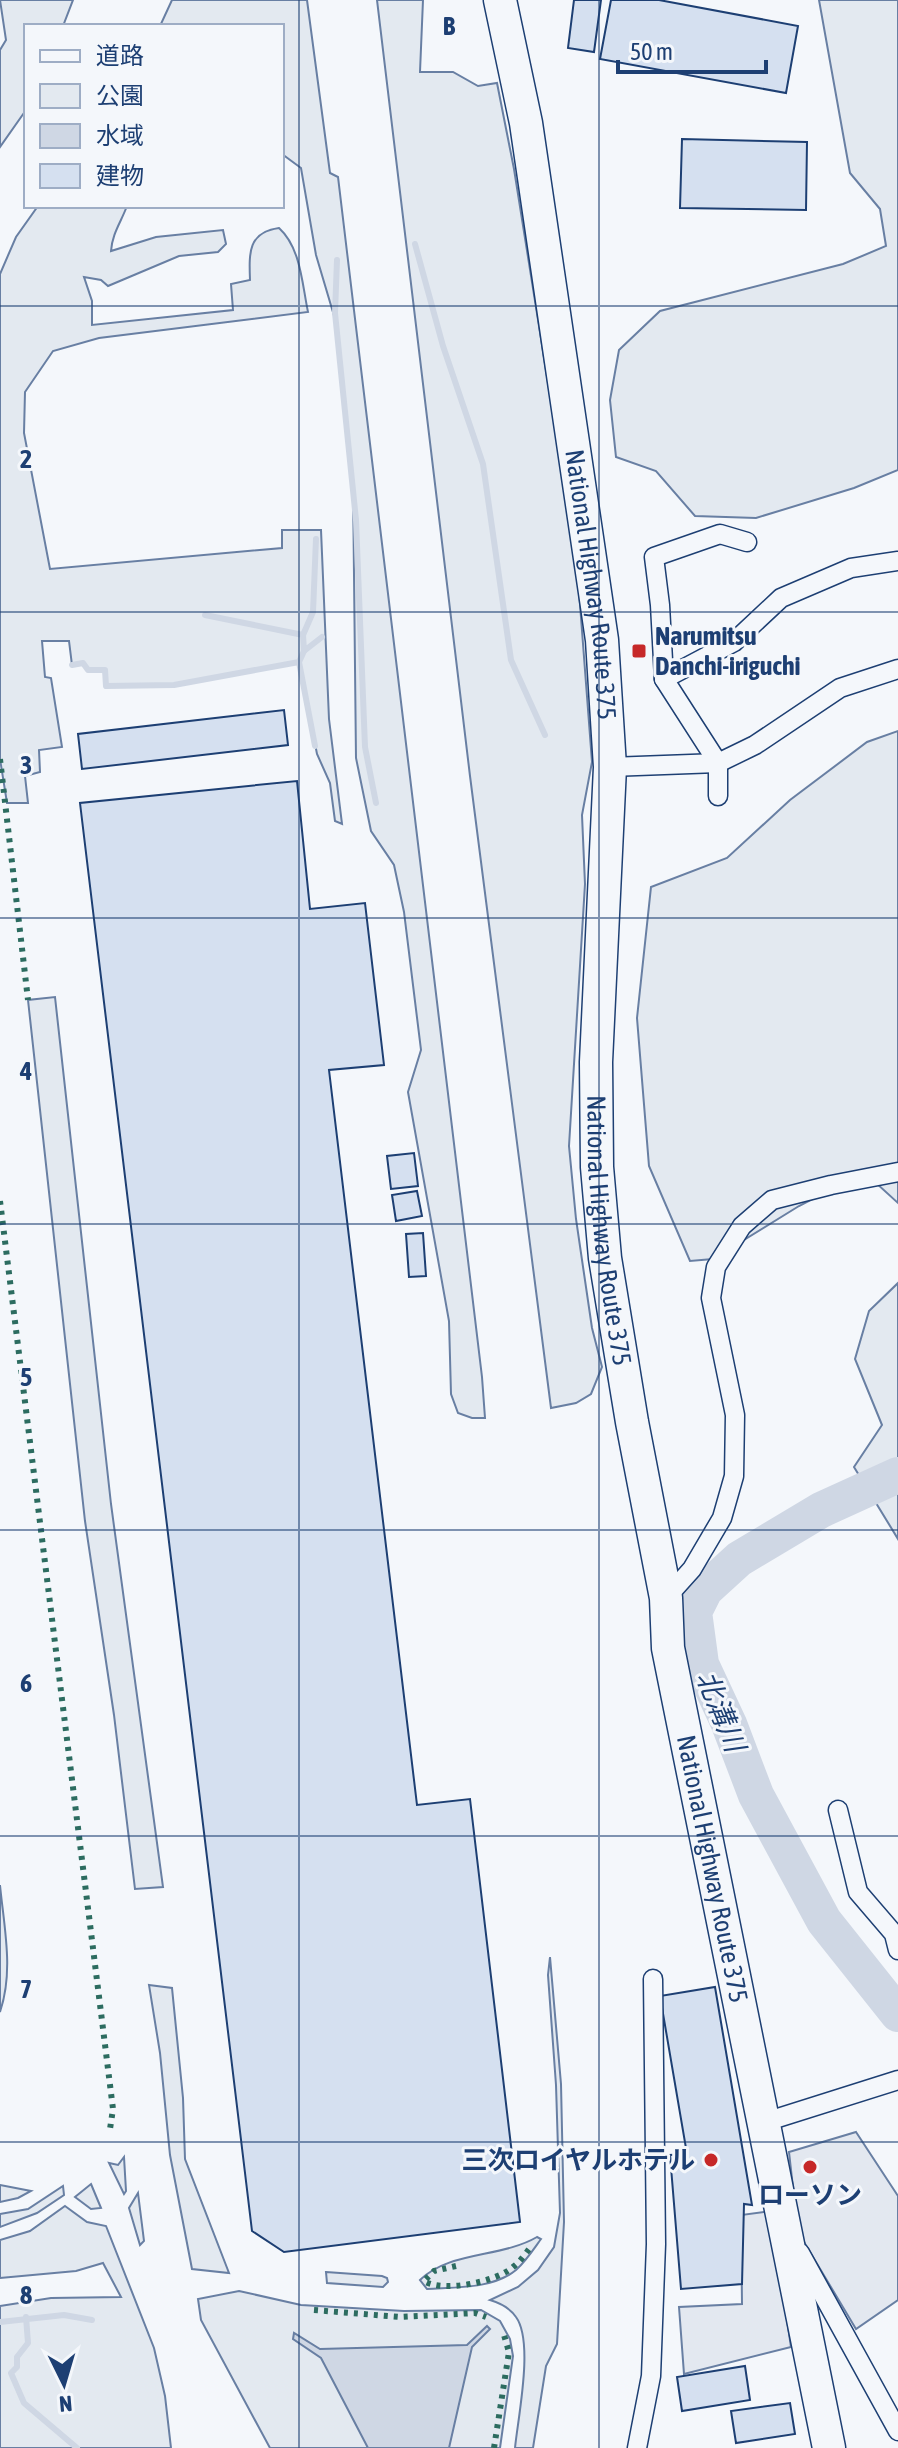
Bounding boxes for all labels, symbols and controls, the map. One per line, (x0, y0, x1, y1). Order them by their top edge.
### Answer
text: B (443, 11, 456, 41)
legend (24, 24, 284, 208)
scale bar (618, 24, 766, 74)
text: 50 m (630, 38, 673, 65)
text: 道路 (96, 42, 144, 69)
text: 公園 (96, 82, 144, 109)
text: 水域 (96, 122, 144, 149)
text: 建物 (96, 162, 144, 189)
text: 2 (20, 444, 32, 474)
street label: National Highway Route 375 (559, 448, 622, 721)
place label: Narumitsu Danchi-iriguchi (655, 621, 801, 681)
marker: Narumitsu Danchi-iriguchi (630, 642, 648, 660)
text: 3 (20, 750, 32, 780)
text: 4 (19, 1056, 32, 1086)
street label: National Highway Route 375 (581, 1095, 637, 1368)
text: 5 (20, 1362, 32, 1392)
water label: 北溝川 (690, 1666, 753, 1759)
text: 6 (20, 1668, 32, 1698)
street label: National Highway Route 375 (671, 1733, 754, 2005)
text: 7 (20, 1974, 32, 2004)
place label: 三次ロイヤルホテル (462, 2145, 695, 2175)
marker: 三次ロイヤルホテル (702, 2151, 720, 2169)
marker: ローソン (801, 2158, 819, 2176)
place label: ローソン (758, 2180, 862, 2210)
text: 8 (20, 2280, 32, 2310)
north arrow (24, 2344, 104, 2424)
text: N (58, 2390, 73, 2417)

